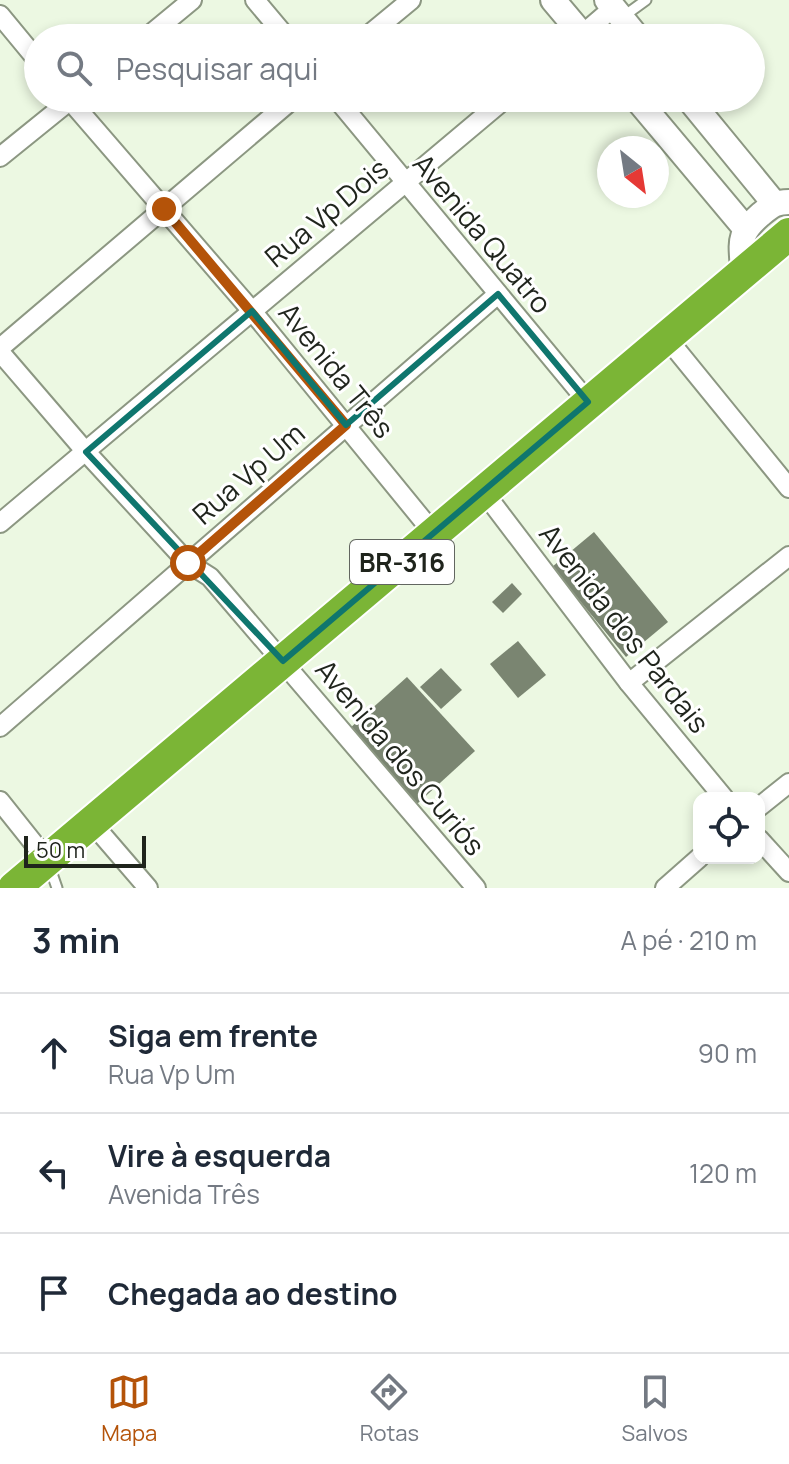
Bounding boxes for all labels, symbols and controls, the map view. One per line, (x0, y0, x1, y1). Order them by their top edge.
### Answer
search box (24, 24, 765, 112)
icon: search (52, 46, 96, 90)
text: Pesquisar aqui (116, 48, 318, 89)
north arrow (597, 136, 669, 208)
street label: Avenida Quatro (405, 145, 561, 321)
street label: Rua Vp Dois (256, 149, 396, 275)
route end (146, 191, 182, 227)
street label: Avenida Três (271, 294, 403, 446)
street label: Rua Vp Um (184, 414, 312, 532)
street label: Avenida dos Pardais (531, 516, 719, 740)
road number: BR-316 (350, 540, 454, 584)
route start (170, 545, 206, 581)
street label: Avenida dos Curiós (308, 651, 494, 863)
map controls (693, 792, 765, 864)
button: locate (693, 792, 765, 864)
scale bar (24, 832, 146, 868)
text: 50 m (36, 835, 85, 865)
text: 3 min (32, 917, 120, 963)
text: A pé · 210 m (620, 922, 757, 958)
text: Siga em frente (108, 1015, 318, 1056)
icon: ahead (32, 1031, 76, 1075)
text: 90 m (698, 1035, 757, 1071)
text: Rua Vp Um (108, 1056, 235, 1092)
text: Vire à esquerda (108, 1135, 331, 1176)
icon: left (32, 1151, 76, 1195)
text: 120 m (689, 1155, 757, 1191)
text: Avenida Três (108, 1176, 260, 1212)
icon: arrive (32, 1271, 76, 1315)
text: Chegada ao destino (108, 1273, 398, 1314)
tab: Mapa (101, 1370, 157, 1448)
tab: Rotas (360, 1370, 419, 1448)
tab: Salvos (622, 1370, 688, 1448)

